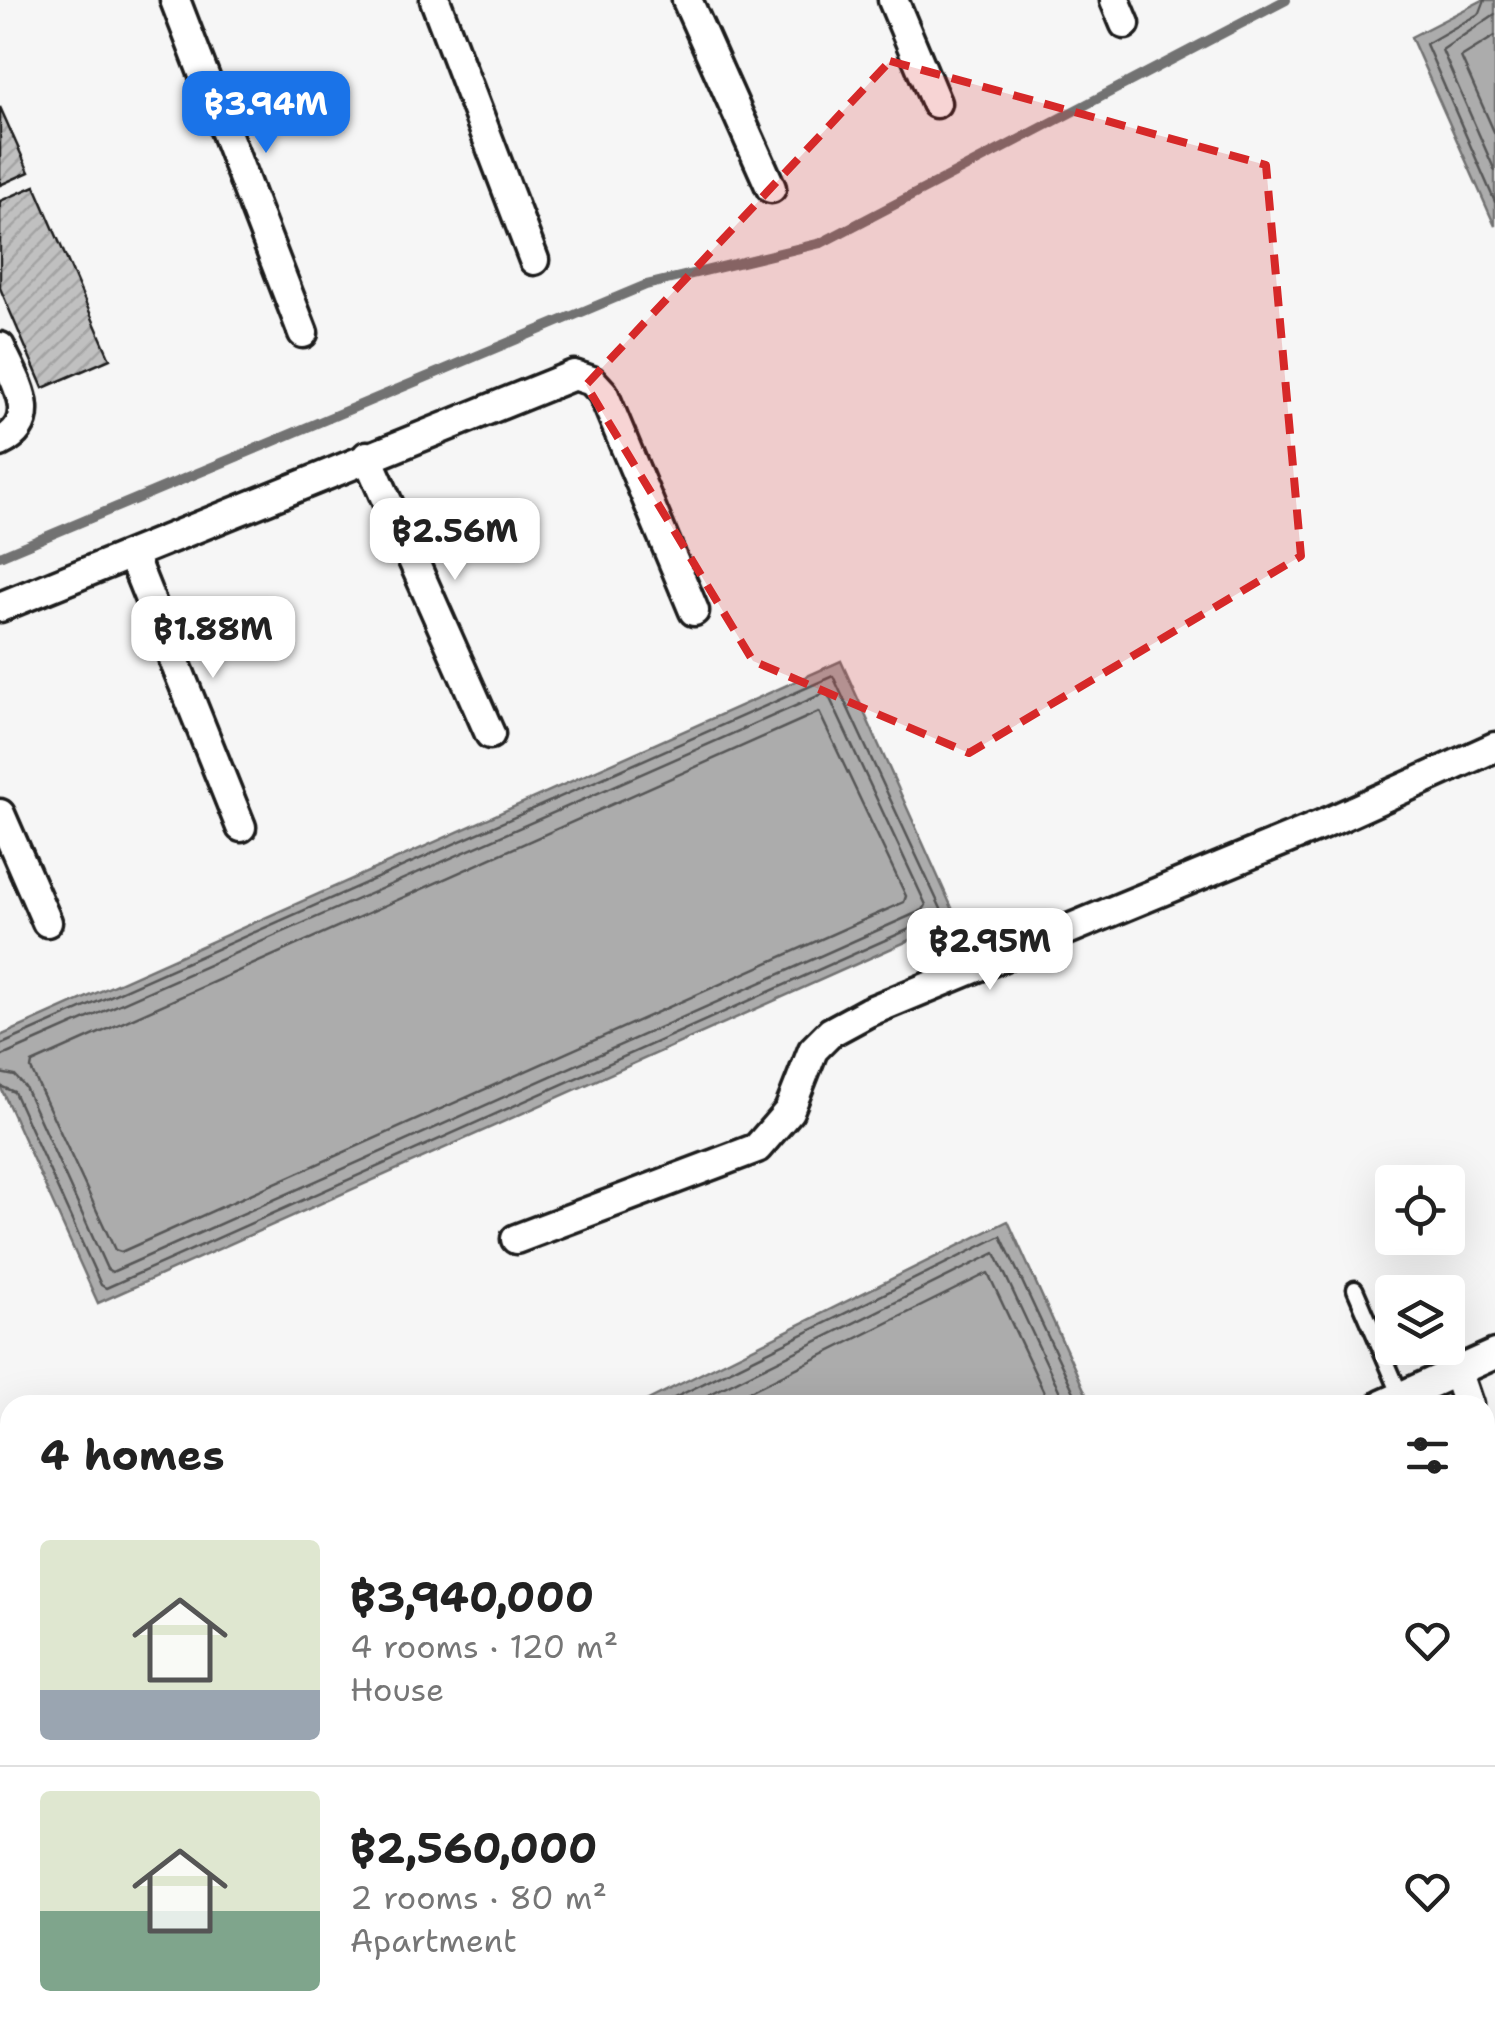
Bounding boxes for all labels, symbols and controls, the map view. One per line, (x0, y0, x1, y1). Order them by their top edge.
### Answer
pin: ฿3.94M (185, 71, 347, 156)
text: ฿3.94M (204, 82, 328, 125)
pin: ฿2.56M (374, 498, 536, 583)
text: ฿2.56M (392, 509, 518, 552)
pin: ฿1.88M (132, 596, 294, 681)
text: ฿1.88M (153, 607, 273, 650)
pin: ฿2.95M (909, 908, 1071, 993)
text: ฿2.95M (929, 919, 1051, 962)
map controls (1375, 1165, 1465, 1365)
button: locate (1375, 1165, 1465, 1255)
button: layers (1375, 1275, 1465, 1365)
text: 4 homes (40, 1427, 225, 1483)
icon: filters (1400, 1428, 1455, 1483)
text: ฿3,940,000 (350, 1569, 594, 1625)
icon: home (120, 1580, 240, 1700)
icon: heart (1400, 1613, 1455, 1668)
text: 4 rooms · 120 m² (350, 1625, 618, 1668)
text: House (350, 1668, 444, 1711)
text: ฿2,560,000 (350, 1820, 597, 1876)
icon: home (120, 1831, 240, 1951)
icon: heart (1400, 1864, 1455, 1919)
text: 2 rooms · 80 m² (350, 1876, 607, 1919)
text: Apartment (350, 1919, 517, 1962)

